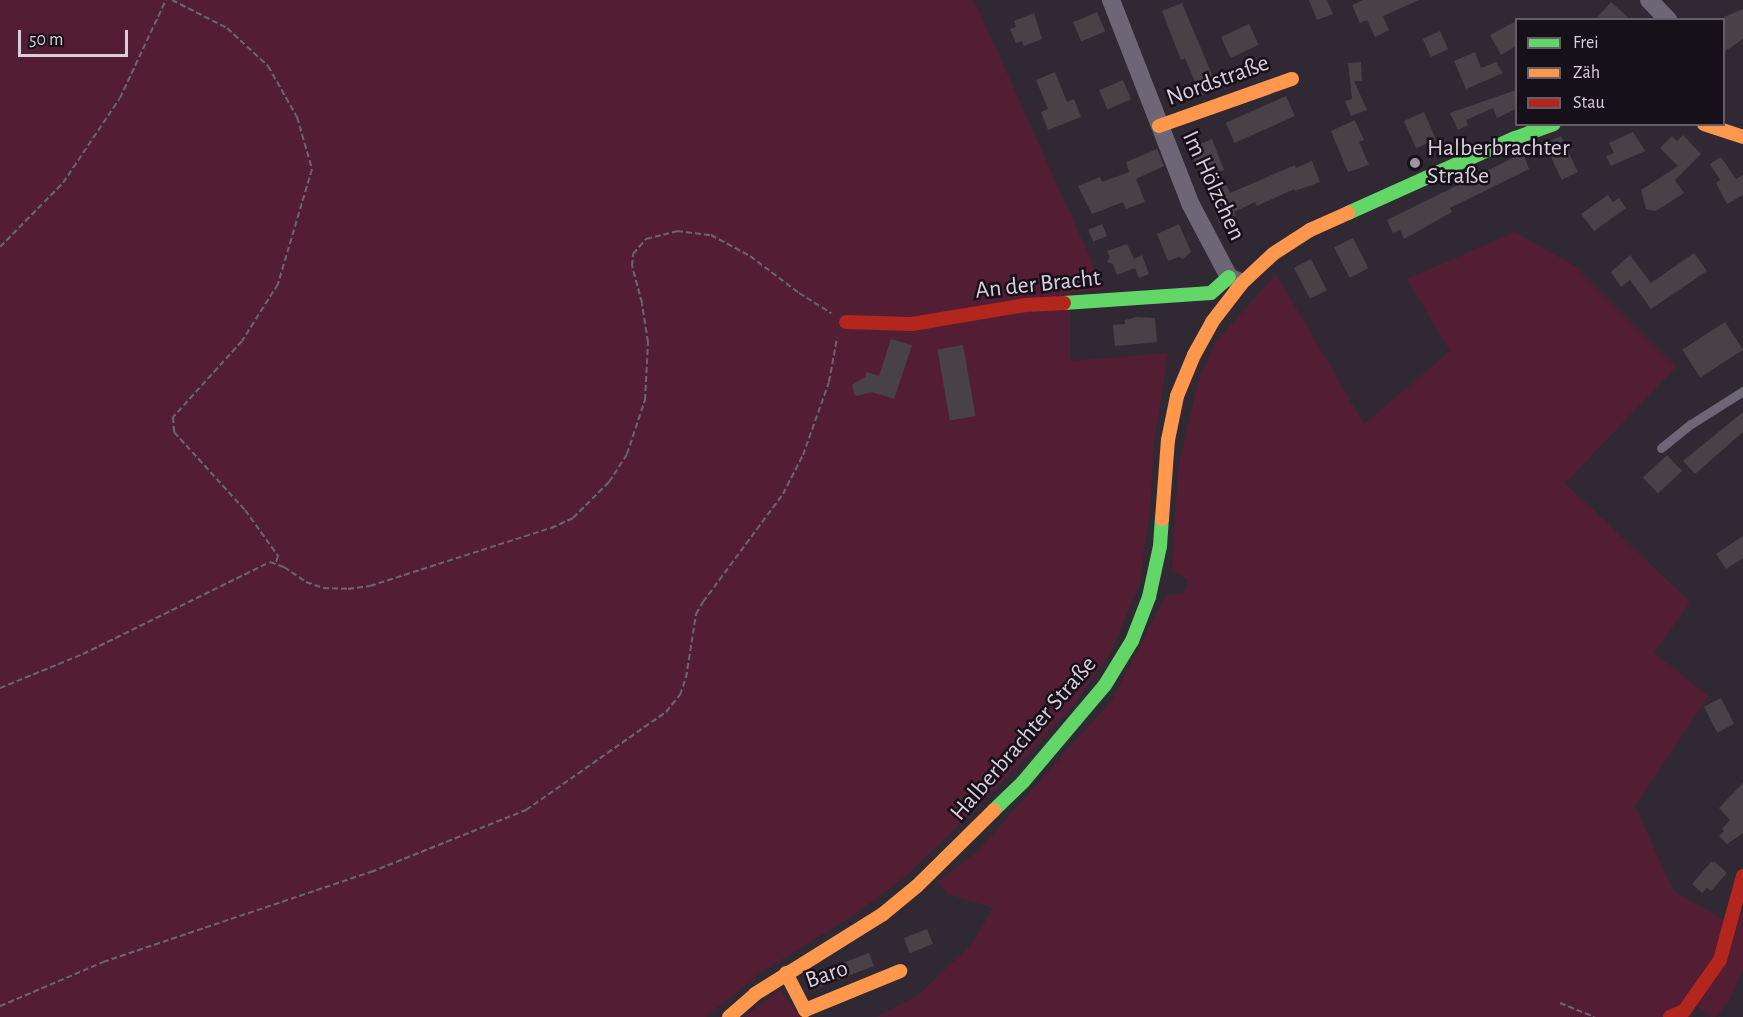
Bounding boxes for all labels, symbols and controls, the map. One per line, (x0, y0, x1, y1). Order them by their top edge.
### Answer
scale bar (21, 18, 130, 56)
legend (1515, 18, 1725, 126)
text: 50 m (29, 31, 63, 49)
text: Frei (1573, 34, 1599, 52)
street label: Nordstraße (1163, 49, 1273, 113)
text: Zäh (1573, 64, 1600, 82)
text: Stau (1573, 94, 1605, 112)
street label: Im Hölzchen (1175, 127, 1251, 245)
place label: Halberbrachter Straße (1427, 135, 1570, 191)
marker: Halberbrachter Straße (1408, 156, 1422, 170)
street label: An der Bracht (974, 264, 1102, 306)
street label: Halberbrachter Straße (945, 651, 1103, 827)
street label: Baro (802, 954, 852, 996)

